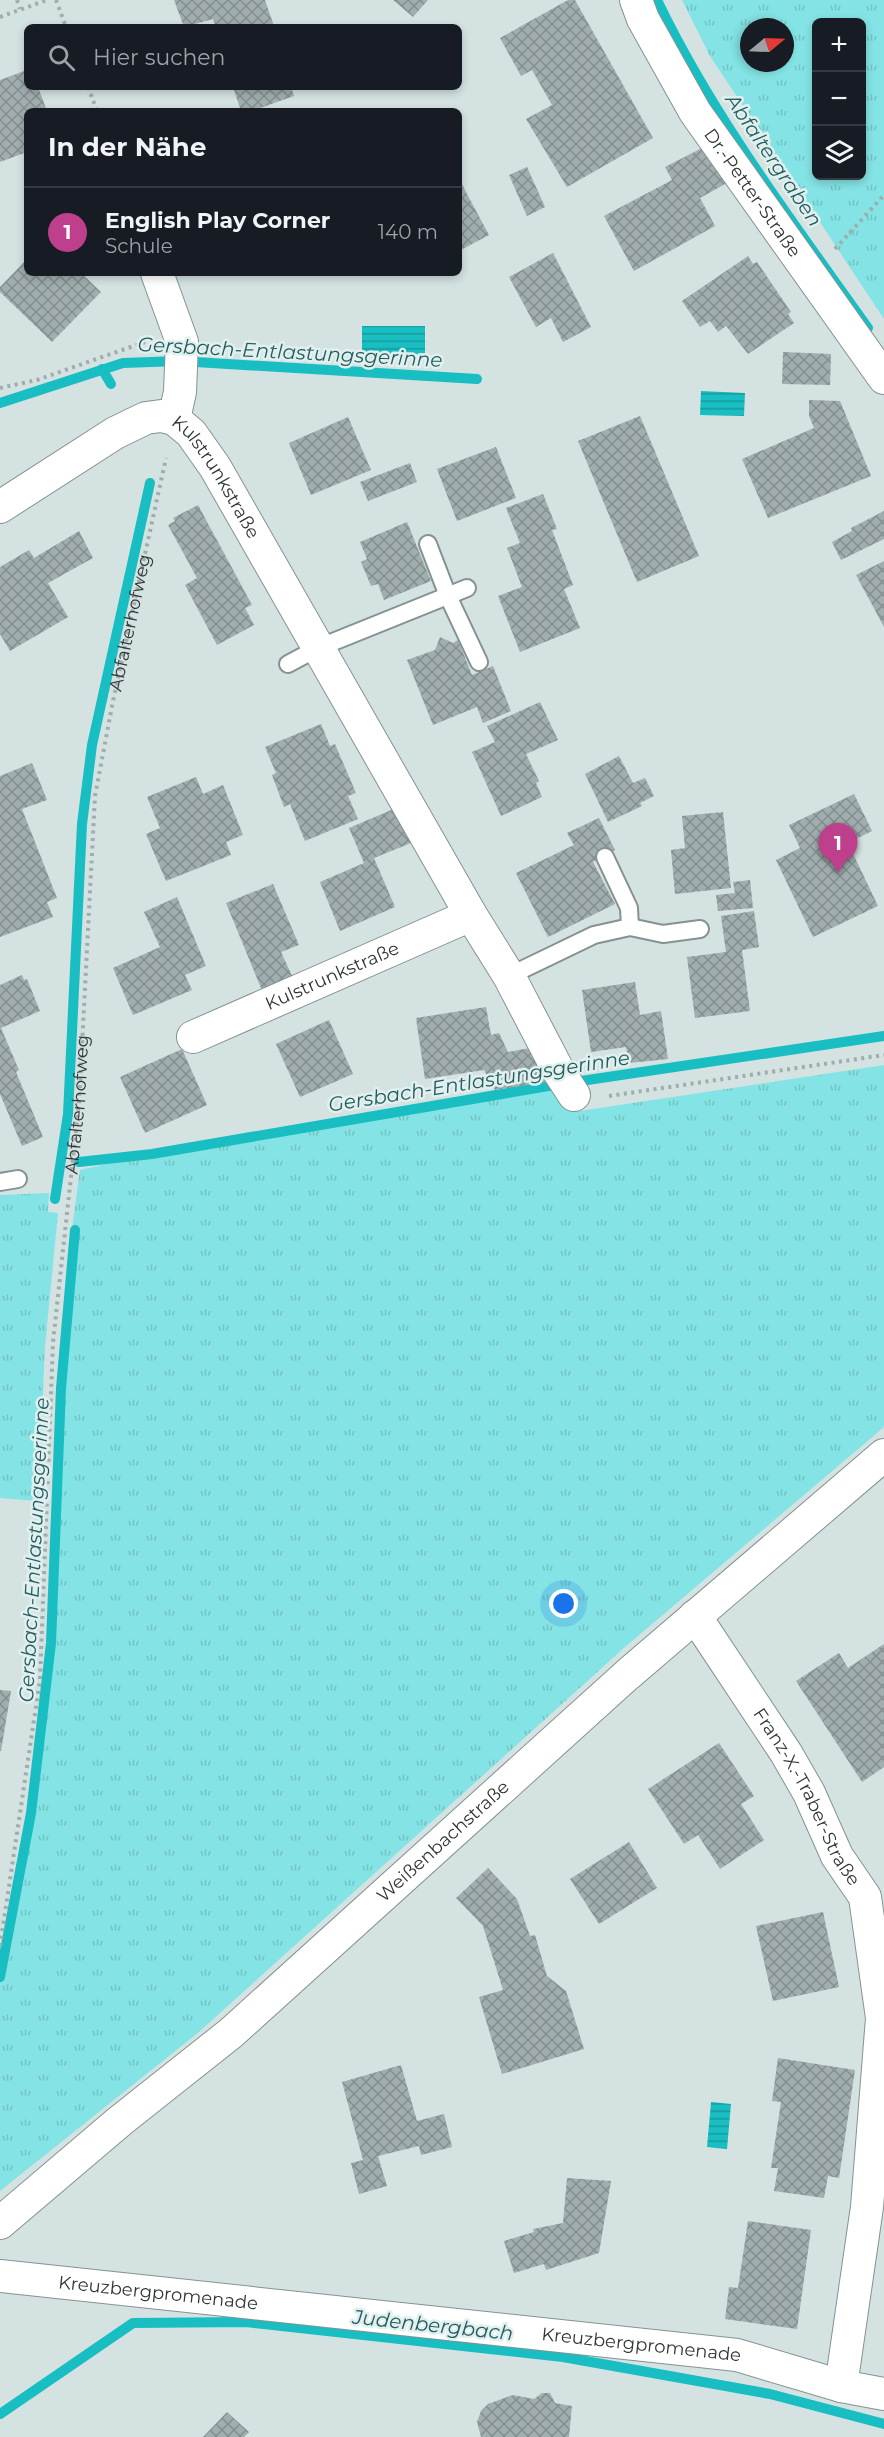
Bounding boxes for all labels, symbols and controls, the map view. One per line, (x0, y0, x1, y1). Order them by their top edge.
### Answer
north arrow (740, 18, 794, 72)
map controls (812, 18, 866, 180)
button: + (812, 18, 866, 72)
search box (24, 24, 462, 90)
icon: search (45, 41, 78, 74)
text: Hier suchen (93, 44, 225, 71)
button: − (812, 72, 866, 126)
water label: Abfaltergraben (720, 88, 827, 231)
street label: Dr.-Petter-Straße (699, 124, 806, 262)
button: layers (812, 126, 866, 180)
text: In der Nähe (48, 131, 206, 163)
text: English Play Corner (105, 207, 330, 234)
text: 1 (64, 220, 71, 244)
text: 140 m (378, 220, 438, 244)
text: Schule (105, 234, 173, 258)
water label: Gersbach-Entlastungsgerinne (137, 332, 443, 372)
street label: Kulstrunkstraße (167, 411, 265, 542)
street label: Abfalterhofweg (104, 552, 156, 693)
pin: 1 (818, 824, 858, 873)
street label: Kulstrunkstraße (262, 937, 402, 1015)
street label: Abfalterhofweg (60, 1034, 94, 1175)
water label: Gersbach-Entlastungsgerinne (326, 1045, 632, 1117)
water label: Gersbach-Entlastungsgerinne (14, 1397, 54, 1703)
your location (549, 1589, 578, 1618)
street label: Franz-X.-Traber-Straße (748, 1704, 865, 1890)
street label: Weißenbachstraße (372, 1776, 514, 1907)
street label: Kreuzbergpromenade (57, 2271, 259, 2315)
water label: Judenbergbach (351, 2305, 514, 2345)
street label: Kreuzbergpromenade (540, 2323, 742, 2366)

